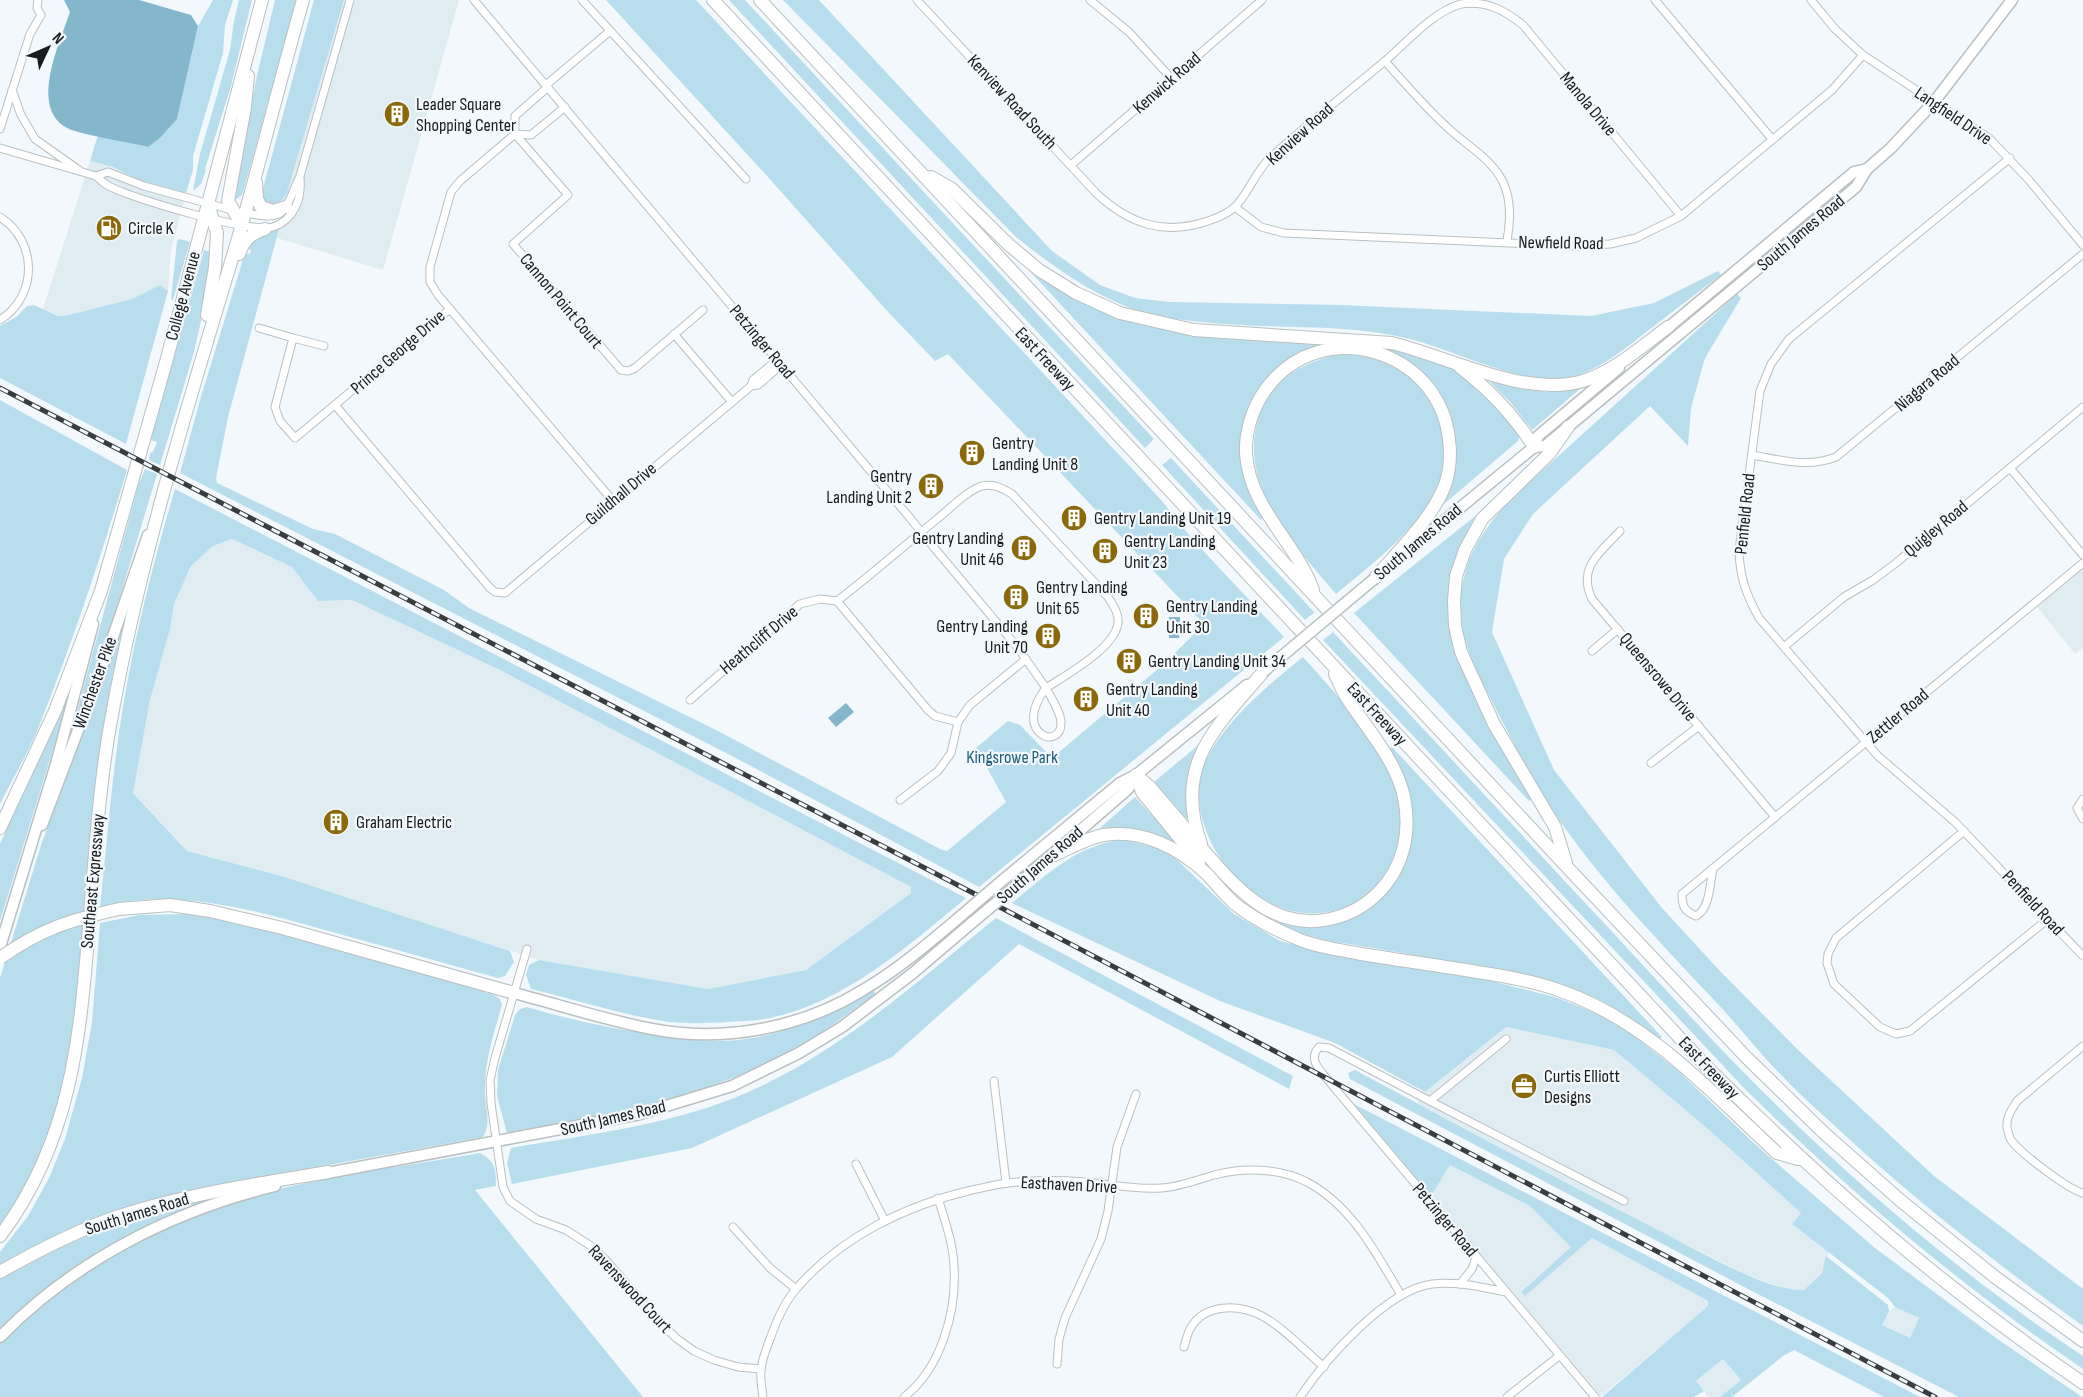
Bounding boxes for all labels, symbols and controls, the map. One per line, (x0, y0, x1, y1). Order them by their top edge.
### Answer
north arrow (18, 18, 78, 78)
text: N (48, 29, 68, 48)
street label: Kenwick Road (1129, 48, 1205, 118)
street label: Kenview Road South (963, 50, 1061, 154)
street label: Manola Drive (1555, 68, 1621, 140)
street label: Langfield Drive (1910, 82, 1996, 150)
place label: Leader Square Shopping Center (416, 94, 516, 136)
street label: Kenview Road (1262, 98, 1338, 170)
building icon: Leader Square Shopping Center (382, 99, 412, 129)
street label: South James Road (1753, 190, 1849, 276)
fuel station icon: Circle K (94, 213, 124, 243)
place label: Circle K (128, 218, 175, 239)
street label: Newfield Road (1518, 232, 1604, 254)
street label: College Avenue (161, 249, 205, 343)
street label: Cannon Point Court (515, 249, 607, 353)
street label: Petzinger Road (725, 301, 799, 383)
street label: Prince George Drive (347, 305, 449, 399)
street label: East Freeway (1011, 323, 1080, 395)
street label: Niagara Road (1890, 350, 1964, 416)
place label: Gentry Landing Unit 8 (992, 433, 1078, 475)
building icon: Gentry Landing Unit 8 (957, 438, 987, 468)
street label: Guildhall Drive (581, 458, 661, 530)
place label: Gentry Landing Unit 2 (826, 466, 912, 508)
building icon: Gentry Landing Unit 2 (916, 471, 946, 501)
street label: Penfield Road (1730, 472, 1760, 556)
street label: Quigley Road (1900, 496, 1972, 562)
street label: South James Road (1370, 499, 1466, 585)
building icon: Gentry Landing Unit 19 (1059, 503, 1089, 533)
place label: Gentry Landing Unit 19 (1094, 508, 1231, 529)
place label: Gentry Landing Unit 46 (912, 528, 1004, 570)
place label: Gentry Landing Unit 23 (1124, 531, 1216, 573)
building icon: Gentry Landing Unit 46 (1009, 533, 1039, 563)
building icon: Gentry Landing Unit 23 (1090, 536, 1120, 566)
place label: Gentry Landing Unit 65 (1036, 577, 1128, 619)
building icon: Gentry Landing Unit 65 (1001, 582, 1031, 612)
place label: Gentry Landing Unit 30 (1166, 596, 1258, 638)
street label: Heathcliff Drive (716, 601, 802, 679)
building icon: Gentry Landing Unit 30 (1131, 601, 1161, 631)
place label: Gentry Landing Unit 70 (936, 616, 1028, 658)
building icon: Gentry Landing Unit 70 (1033, 621, 1063, 651)
street label: Queensrowe Drive (1615, 629, 1701, 725)
street label: Winchester Pike (69, 634, 121, 732)
building icon: Gentry Landing Unit 34 (1114, 646, 1144, 676)
place label: Gentry Landing Unit 34 (1148, 651, 1286, 672)
street label: East Freeway (1343, 678, 1412, 750)
place label: Gentry Landing Unit 40 (1106, 679, 1198, 721)
building icon: Gentry Landing Unit 40 (1071, 684, 1101, 714)
street label: Zettler Road (1863, 684, 1933, 748)
park label: Kingsrowe Park (966, 747, 1058, 768)
building icon: Graham Electric (321, 807, 351, 837)
place label: Graham Electric (356, 812, 452, 833)
street label: Southeast Expressway (77, 813, 109, 949)
street label: South James Road (993, 822, 1087, 908)
street label: Penfield Road (1998, 866, 2068, 940)
street label: East Freeway (1674, 1032, 1744, 1104)
place label: Curtis Elliott Designs (1544, 1066, 1621, 1108)
office icon: Curtis Elliott Designs (1509, 1071, 1539, 1101)
street label: South James Road (558, 1096, 668, 1140)
street label: Easthaven Drive (1020, 1172, 1118, 1198)
street label: Petzinger Road (1408, 1179, 1482, 1261)
street label: South James Road (83, 1188, 191, 1240)
street label: Ravenswood Court (584, 1241, 677, 1338)

